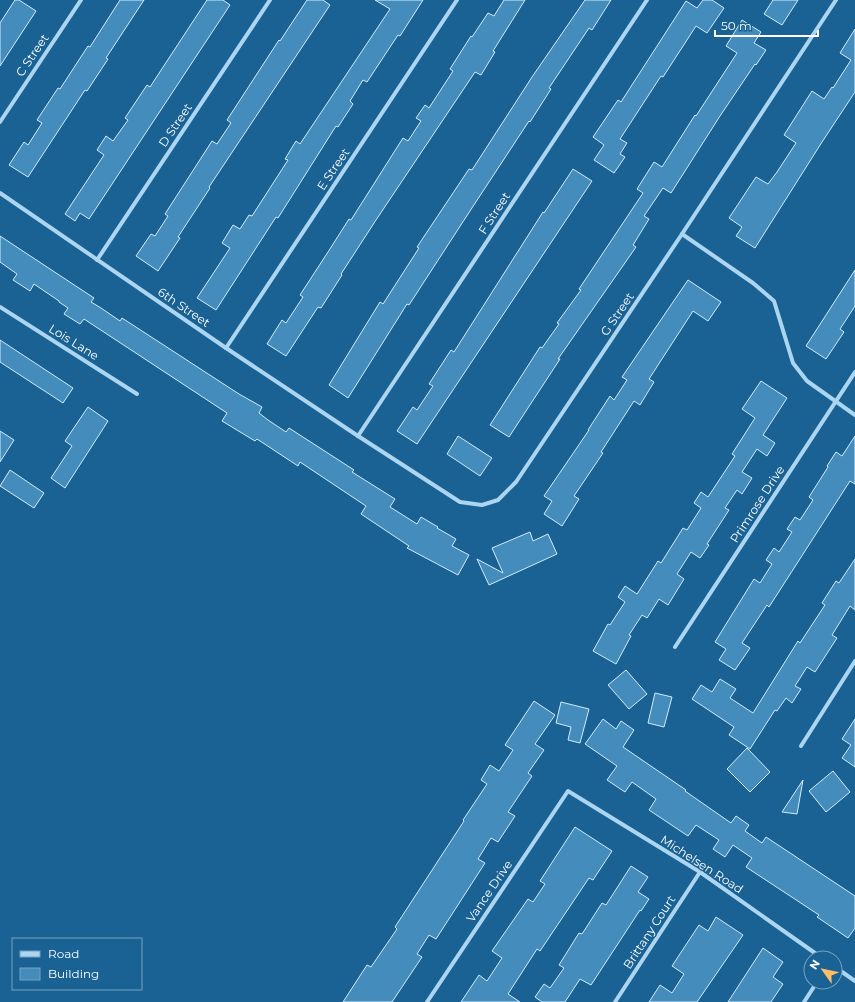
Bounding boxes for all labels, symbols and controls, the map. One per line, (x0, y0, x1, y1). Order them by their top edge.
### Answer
scale bar (715, 12, 818, 38)
text: 50 m (721, 18, 752, 33)
street label: C Street (12, 31, 52, 79)
street label: D Street (155, 100, 195, 150)
street label: E Street (314, 145, 353, 193)
street label: F Street (475, 189, 513, 237)
street label: 6th Street (155, 284, 213, 330)
street label: G Street (597, 290, 637, 338)
street label: Lois Lane (46, 321, 102, 363)
street label: Primrose Drive (727, 463, 787, 545)
street label: Michelsen Road (658, 832, 746, 896)
street label: Vance Drive (463, 857, 515, 925)
street label: Brittany Court (620, 892, 678, 972)
legend (12, 938, 142, 990)
text: Road (48, 946, 79, 961)
north arrow (803, 950, 843, 990)
text: N (806, 957, 823, 972)
text: Building (48, 966, 99, 981)

